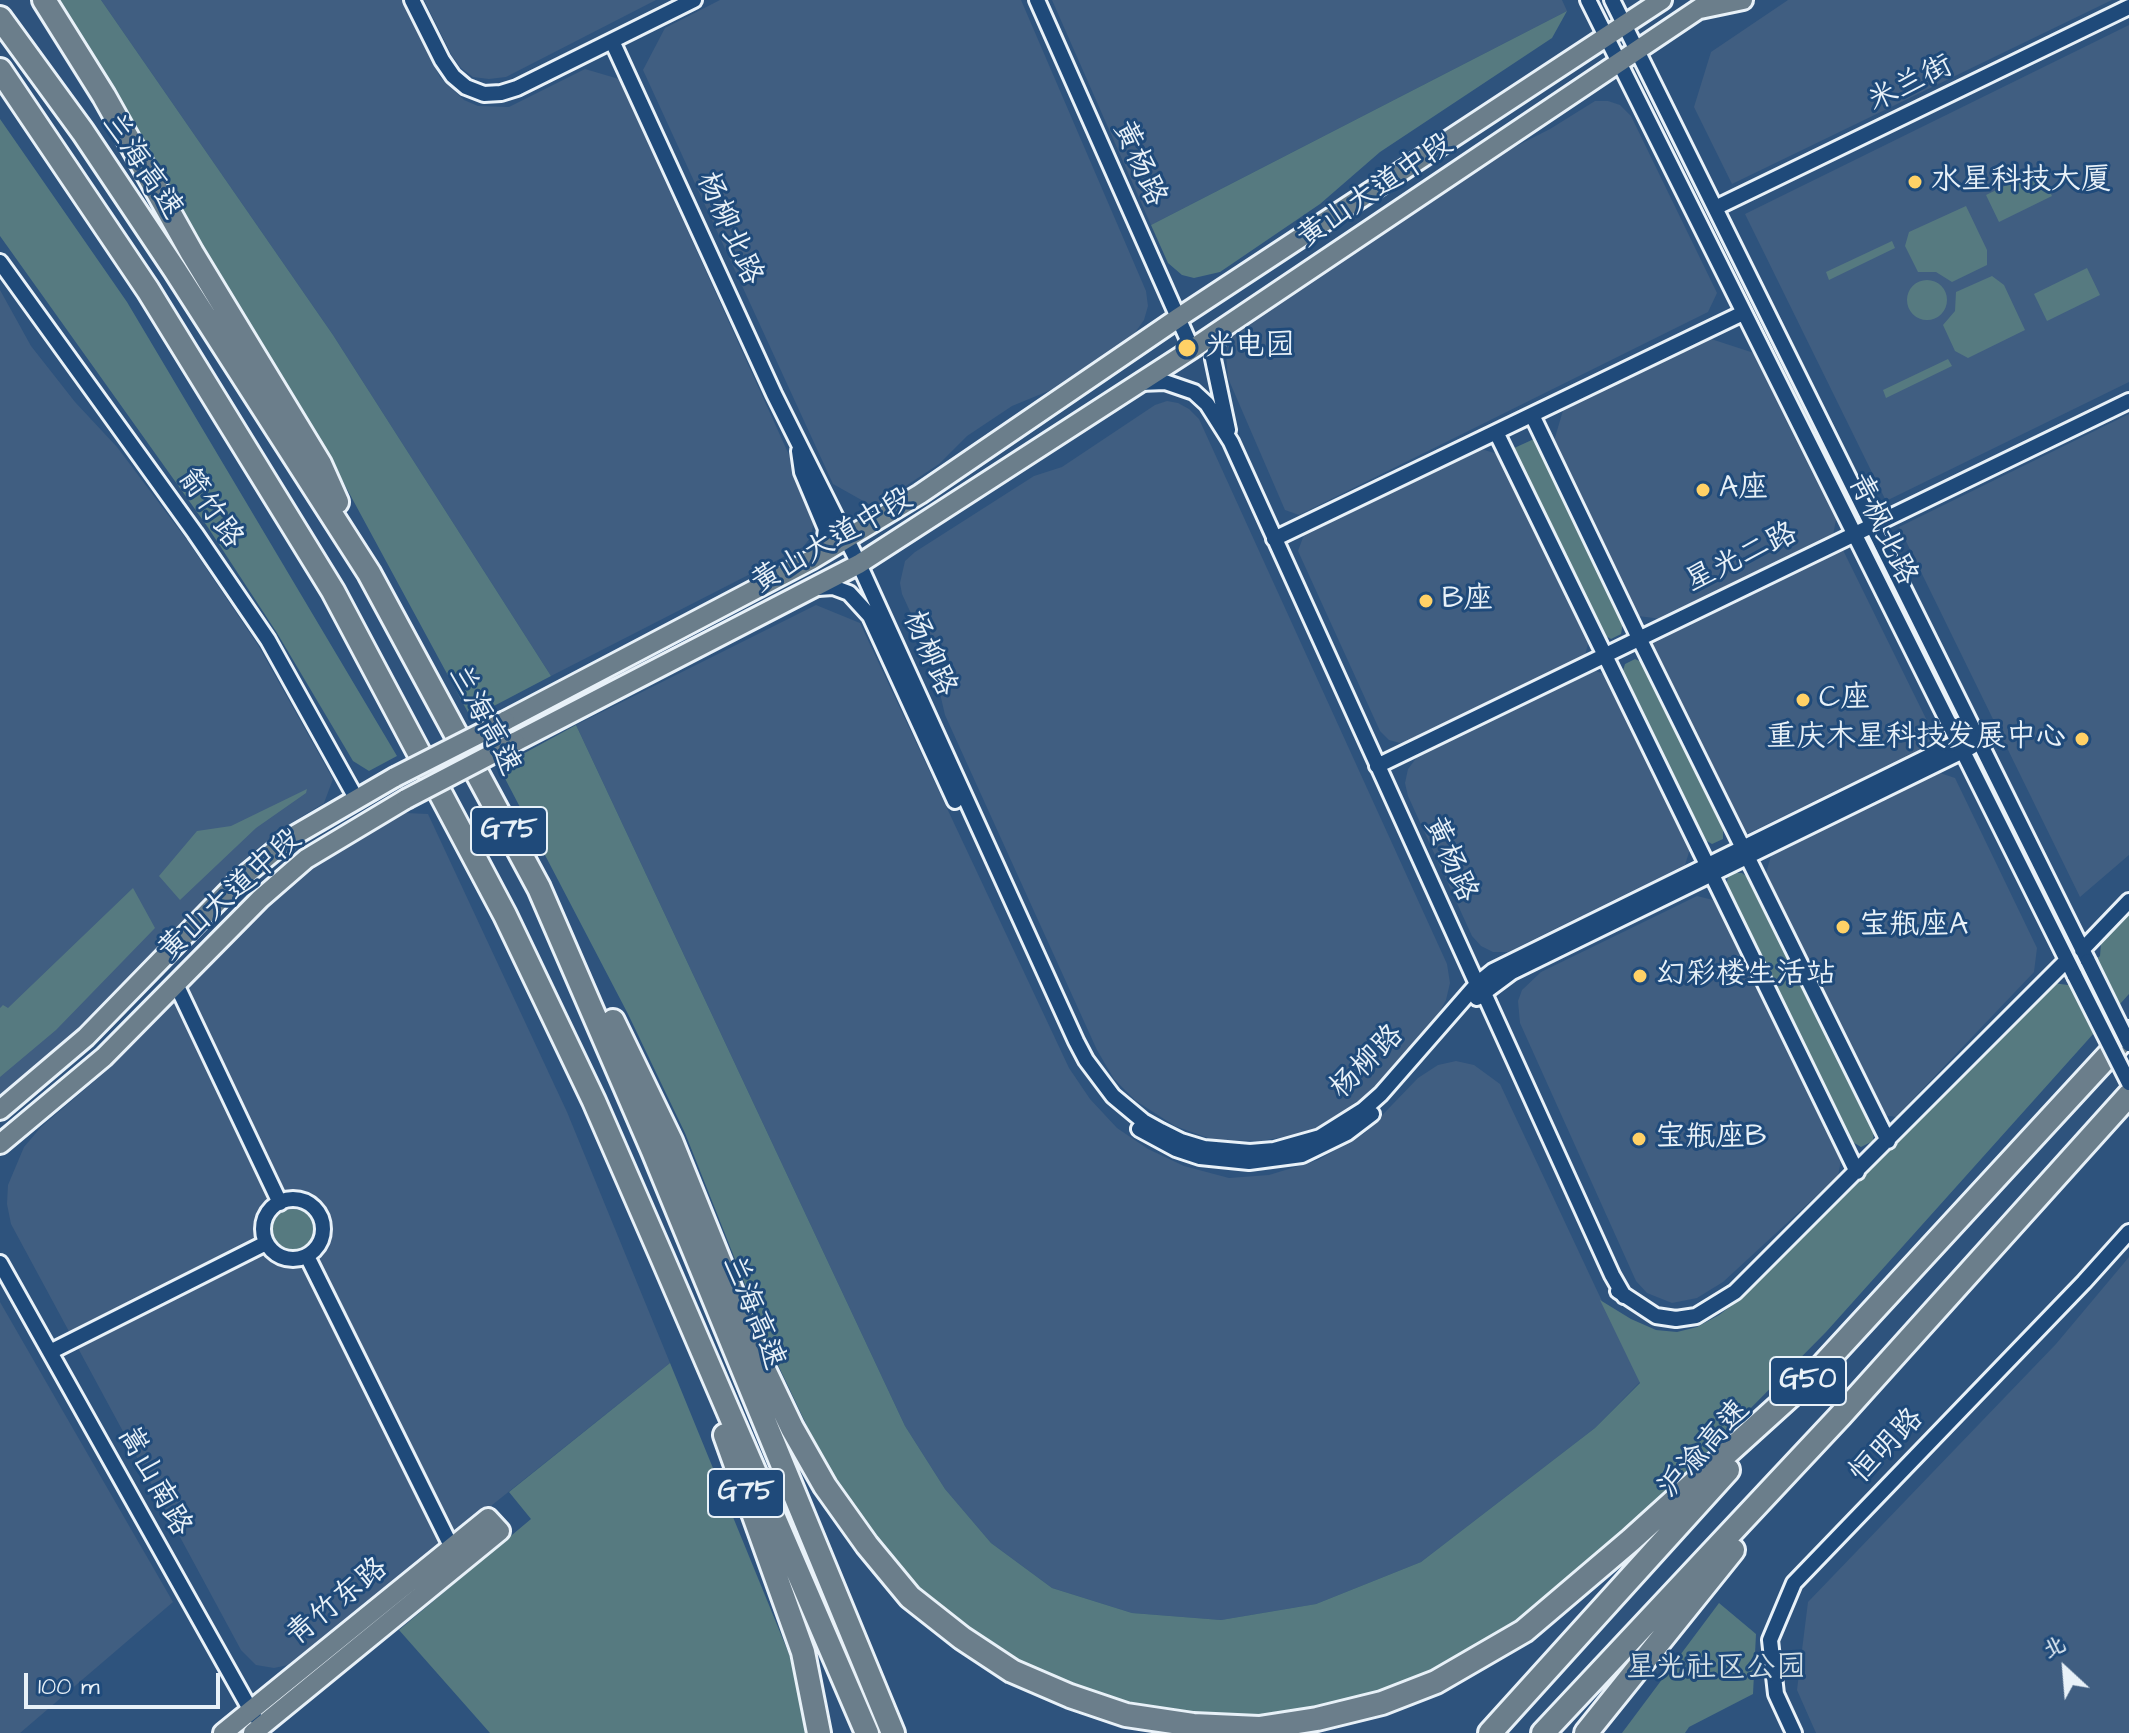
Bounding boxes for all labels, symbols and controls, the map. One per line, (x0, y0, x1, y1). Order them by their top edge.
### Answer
street label: 米兰街 (1863, 49, 1959, 121)
street label: 兰海高速 (93, 107, 189, 227)
street label: 黄杨路 (1103, 116, 1173, 212)
street label: 黄山大道中段 (1291, 127, 1461, 257)
place label: 水星科技大厦 (1931, 164, 2111, 200)
street label: 杨柳北路 (687, 167, 769, 291)
marker: 水星科技大厦 (1906, 173, 1924, 191)
place label: 光电园 (1205, 330, 1295, 366)
marker: 光电园 (1176, 337, 1198, 359)
street label: 箭竹路 (168, 462, 250, 556)
street label: 青枫北路 (1839, 468, 1923, 592)
place label: A座 (1719, 472, 1768, 508)
street label: 黄山大道中段 (746, 481, 920, 603)
marker: A座 (1694, 481, 1712, 499)
street label: 星光二路 (1680, 517, 1804, 601)
place label: B座 (1442, 583, 1493, 619)
marker: B座 (1417, 592, 1435, 610)
street label: 杨柳路 (893, 606, 963, 702)
street label: 兰海高速 (439, 660, 527, 782)
place label: C座 (1819, 682, 1870, 718)
marker: C座 (1794, 691, 1812, 709)
place label: 重庆木星科技发展中心 (1766, 721, 2066, 757)
marker: 重庆木星科技发展中心 (2073, 730, 2091, 748)
road number: G75 (471, 807, 547, 855)
street label: 黄杨路 (1414, 812, 1484, 908)
street label: 黄山大道中段 (152, 822, 310, 970)
place label: 宝瓶座A (1859, 909, 1968, 945)
marker: 宝瓶座A (1834, 918, 1852, 936)
place label: 幻彩楼生活站 (1656, 958, 1836, 994)
marker: 幻彩楼生活站 (1631, 967, 1649, 985)
street label: 杨柳路 (1323, 1018, 1413, 1108)
place label: 宝瓶座B (1655, 1121, 1766, 1157)
marker: 宝瓶座B (1630, 1130, 1648, 1148)
street label: 兰海高速 (713, 1251, 791, 1375)
road number: G50 (1770, 1357, 1846, 1405)
street label: 沪渝高速 (1651, 1393, 1759, 1507)
street label: 恒明路 (1844, 1402, 1932, 1492)
street label: 嵩山南路 (108, 1421, 198, 1543)
road number: G75 (708, 1469, 784, 1517)
street label: 青竹东路 (280, 1551, 396, 1655)
text: 北 (2038, 1628, 2071, 1666)
north arrow (2025, 1629, 2105, 1709)
park label: 星光社区公园 (1626, 1652, 1806, 1688)
scale bar (28, 1657, 224, 1707)
text: 100 m (38, 1670, 100, 1704)

